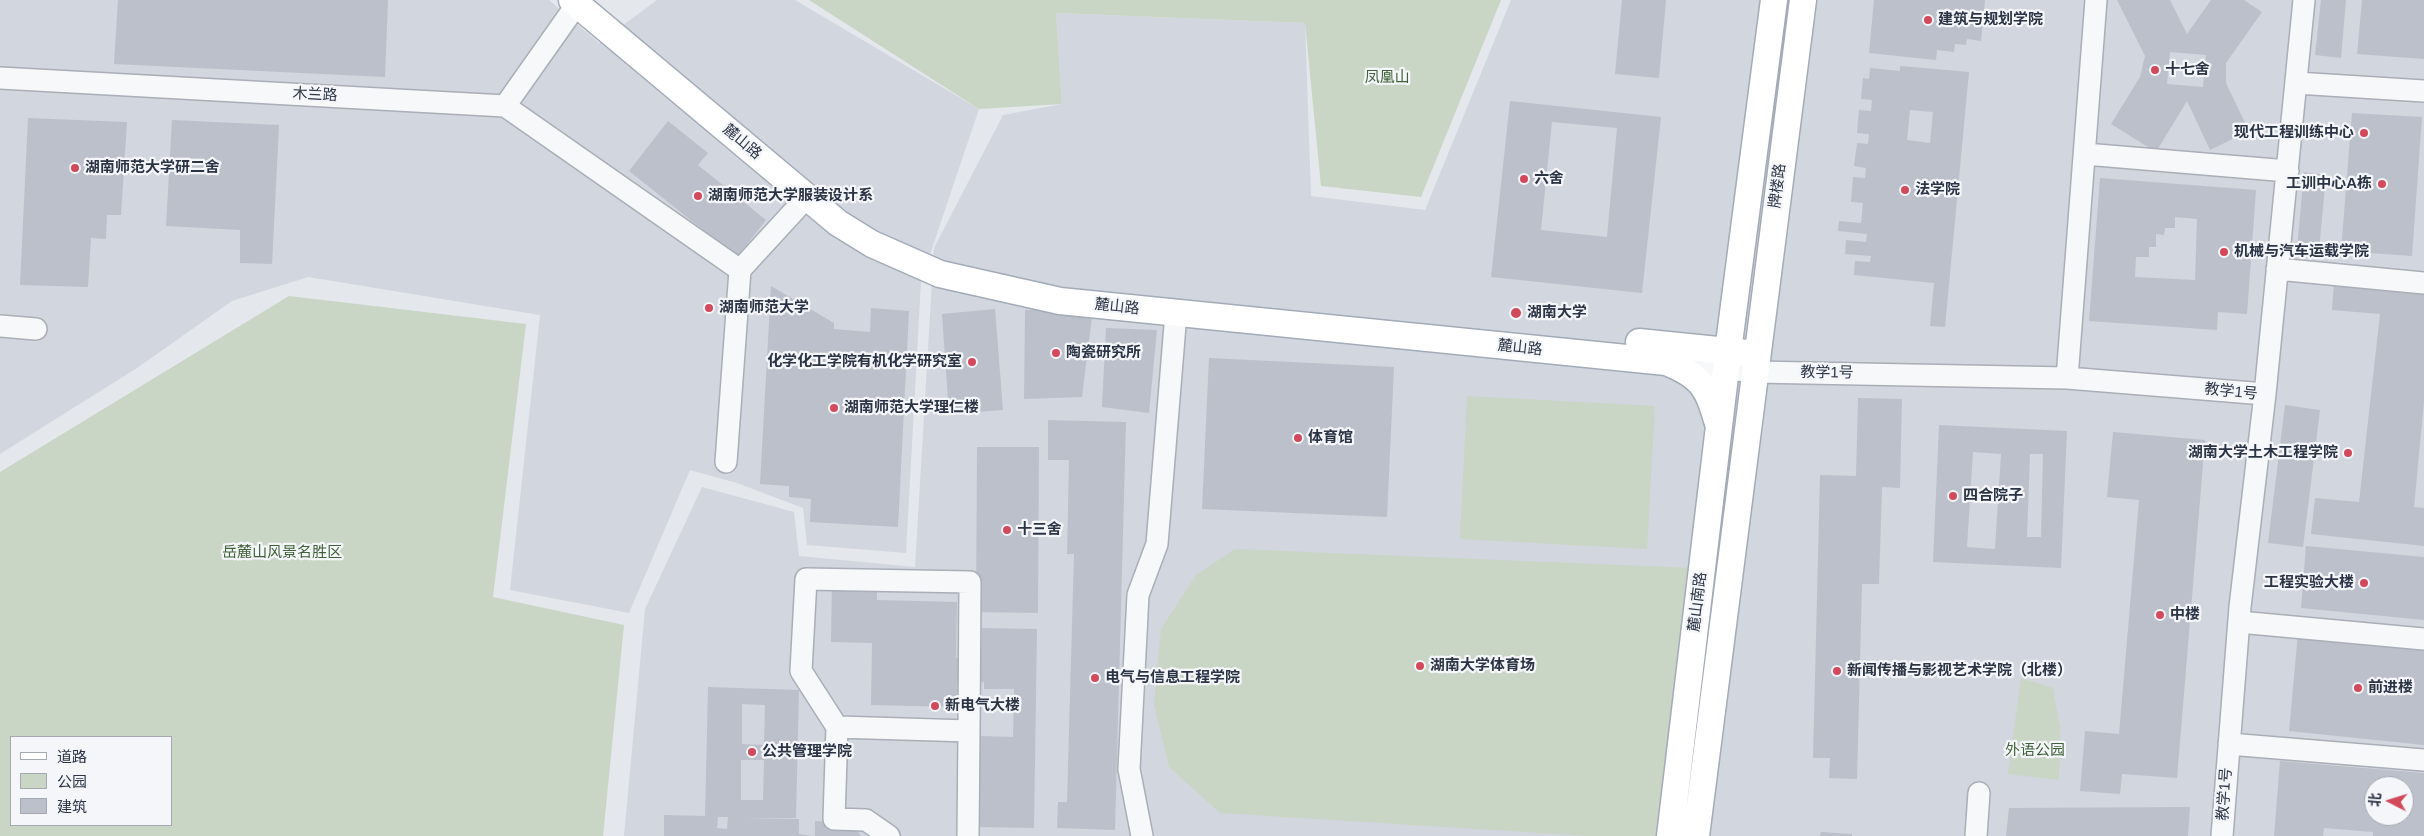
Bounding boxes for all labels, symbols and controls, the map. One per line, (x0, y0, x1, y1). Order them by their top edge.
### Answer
place label: 建筑与规划学院 (1938, 11, 2043, 29)
marker: 建筑与规划学院 (1922, 14, 1934, 26)
place label: 十七舍 (2165, 61, 2210, 79)
marker: 十七舍 (2149, 64, 2161, 76)
park label: 凤凰山 (1365, 69, 1409, 87)
street label: 木兰路 (292, 85, 338, 105)
street label: 麓山路 (719, 121, 765, 163)
place label: 现代工程训练中心 (2234, 124, 2354, 142)
marker: 现代工程训练中心 (2358, 127, 2370, 139)
place label: 湖南师范大学研二舍 (85, 159, 220, 177)
marker: 湖南师范大学研二舍 (69, 162, 81, 174)
street label: 牌楼路 (1766, 163, 1790, 209)
place label: 六舍 (1534, 170, 1564, 188)
marker: 六舍 (1518, 173, 1530, 185)
place label: 工训中心A栋 (2286, 175, 2372, 193)
marker: 工训中心A栋 (2376, 178, 2388, 190)
place label: 法学院 (1915, 181, 1960, 199)
marker: 法学院 (1899, 184, 1911, 196)
place label: 湖南师范大学服装设计系 (708, 187, 873, 205)
marker: 湖南师范大学服装设计系 (692, 190, 704, 202)
place label: 机械与汽车运载学院 (2234, 243, 2369, 261)
marker: 机械与汽车运载学院 (2218, 246, 2230, 258)
street label: 麓山路 (1094, 296, 1140, 318)
place label: 湖南师范大学 (719, 299, 809, 317)
marker: 湖南师范大学 (703, 302, 715, 314)
place label: 湖南大学 (1527, 304, 1587, 322)
marker: 湖南大学 (1509, 306, 1523, 320)
street label: 麓山路 (1497, 337, 1543, 359)
place label: 陶瓷研究所 (1066, 344, 1141, 362)
marker: 陶瓷研究所 (1050, 347, 1062, 359)
place label: 化学化工学院有机化学研究室 (767, 353, 962, 371)
marker: 化学化工学院有机化学研究室 (966, 356, 978, 368)
street label: 教学1号 (1800, 364, 1854, 382)
street label: 教学1号 (2204, 380, 2258, 404)
place label: 湖南师范大学理仁楼 (844, 399, 979, 417)
marker: 湖南师范大学理仁楼 (828, 402, 840, 414)
place label: 体育馆 (1308, 429, 1353, 447)
marker: 体育馆 (1292, 432, 1304, 444)
place label: 湖南大学土木工程学院 (2188, 444, 2338, 462)
marker: 湖南大学土木工程学院 (2342, 447, 2354, 459)
place label: 四合院子 (1963, 487, 2023, 505)
marker: 四合院子 (1947, 490, 1959, 502)
place label: 十三舍 (1017, 521, 1062, 539)
marker: 十三舍 (1001, 524, 1013, 536)
park label: 岳麓山风景名胜区 (222, 544, 342, 562)
street label: 麓山南路 (1685, 571, 1711, 633)
place label: 工程实验大楼 (2264, 574, 2354, 592)
marker: 工程实验大楼 (2358, 577, 2370, 589)
place label: 中楼 (2170, 606, 2200, 624)
marker: 中楼 (2154, 609, 2166, 621)
place label: 湖南大学体育场 (1430, 657, 1535, 675)
marker: 湖南大学体育场 (1414, 660, 1426, 672)
place label: 新闻传播与影视艺术学院（北楼） (1847, 662, 2072, 680)
marker: 新闻传播与影视艺术学院（北楼） (1831, 665, 1843, 677)
place label: 电气与信息工程学院 (1105, 669, 1240, 687)
marker: 电气与信息工程学院 (1089, 672, 1101, 684)
place label: 前进楼 (2368, 679, 2413, 697)
marker: 前进楼 (2352, 682, 2364, 694)
place label: 新电气大楼 (945, 697, 1020, 715)
marker: 新电气大楼 (929, 700, 941, 712)
legend (10, 736, 172, 826)
park label: 外语公园 (2005, 742, 2065, 760)
place label: 公共管理学院 (762, 743, 852, 761)
marker: 公共管理学院 (746, 746, 758, 758)
text: 道路 (57, 748, 87, 765)
street label: 教学1号 (2214, 767, 2236, 821)
text: 公园 (57, 773, 87, 790)
north arrow (2364, 776, 2414, 826)
text: 北 (2366, 792, 2384, 807)
text: 建筑 (57, 798, 87, 815)

